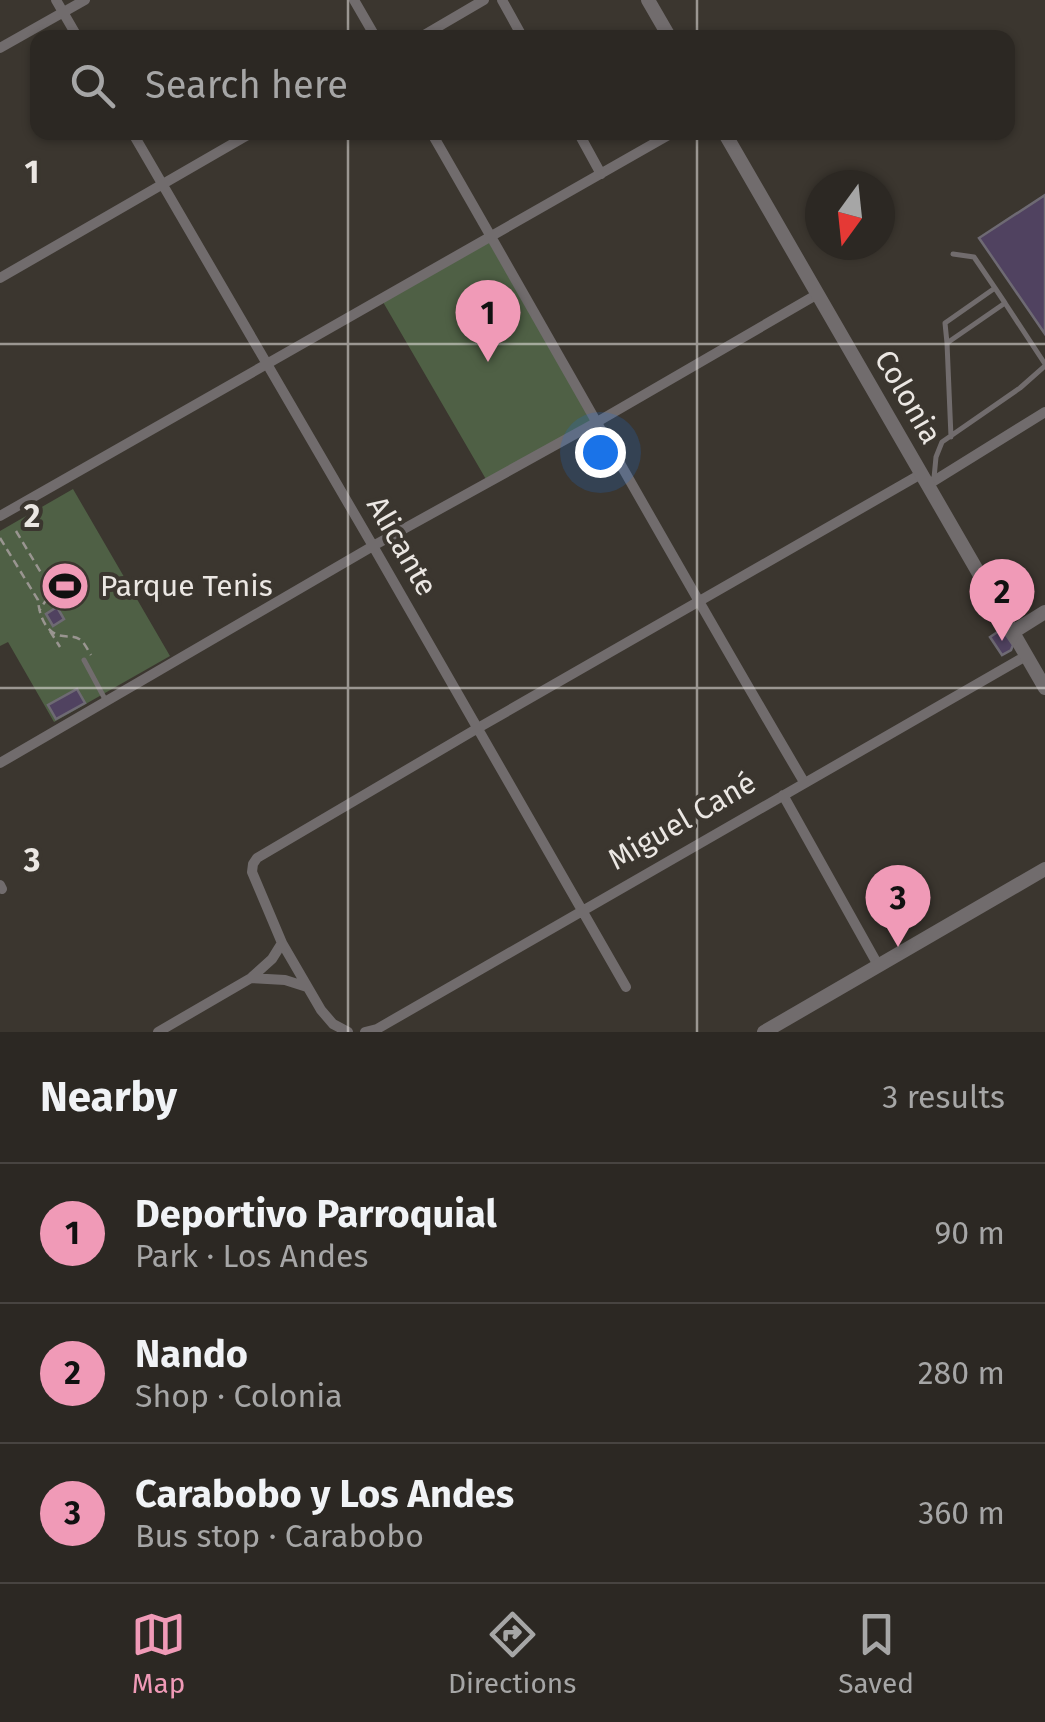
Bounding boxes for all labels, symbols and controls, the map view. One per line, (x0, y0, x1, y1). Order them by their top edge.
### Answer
search box (30, 30, 1015, 140)
icon: search (65, 58, 120, 113)
text: Search here (145, 62, 348, 108)
text: 1 (25, 153, 39, 191)
north arrow (805, 170, 895, 260)
pin: 1 (456, 280, 520, 362)
street label: Colonia (867, 344, 949, 450)
your location (575, 427, 626, 478)
street label: Alicante (359, 490, 445, 602)
text: 2 (24, 497, 40, 535)
pin: 2 (970, 558, 1034, 641)
sports icon: Parque Tenis (39, 560, 91, 612)
place label: Parque Tenis (100, 568, 273, 604)
street label: Miguel Cané (602, 764, 762, 878)
text: 3 (23, 841, 40, 879)
pin: 3 (866, 864, 930, 947)
text: Nearby (40, 1072, 177, 1122)
text: 3 results (882, 1078, 1005, 1116)
text: Deportivo Parroquial (135, 1191, 497, 1237)
text: 1 (65, 1214, 80, 1252)
text: 90 m (934, 1214, 1005, 1252)
text: Park · Los Andes (135, 1237, 368, 1275)
text: Nando (135, 1331, 248, 1377)
text: 2 (64, 1354, 81, 1392)
text: 280 m (918, 1354, 1005, 1392)
text: Shop · Colonia (135, 1377, 343, 1415)
text: Carabobo y Los Andes (135, 1471, 514, 1517)
text: 3 (64, 1494, 81, 1532)
text: 360 m (918, 1494, 1005, 1532)
text: Bus stop · Carabobo (135, 1517, 424, 1555)
tab: Map (131, 1607, 186, 1700)
tab: Directions (448, 1607, 576, 1700)
tab: Saved (838, 1607, 914, 1700)

